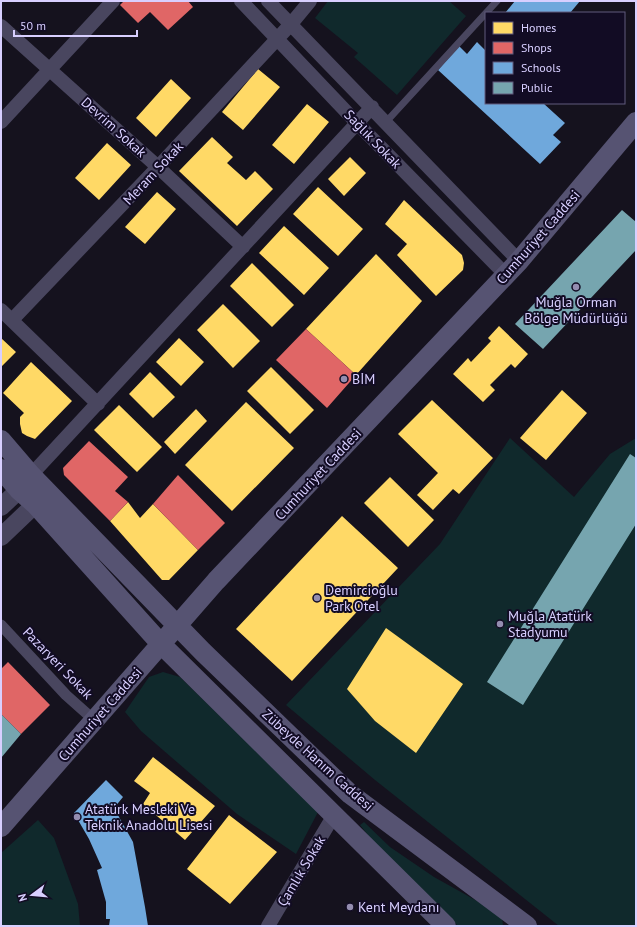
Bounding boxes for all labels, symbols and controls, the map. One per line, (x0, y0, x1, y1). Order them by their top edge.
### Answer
scale bar (14, 12, 137, 38)
legend (485, 12, 625, 104)
text: 50 m (20, 18, 46, 33)
text: Homes (521, 20, 556, 35)
text: Shops (521, 40, 552, 55)
text: Schools (521, 60, 561, 75)
text: Public (521, 80, 553, 95)
street label: Devrim Sokak (78, 93, 151, 161)
street label: Sağlık Sokak (340, 106, 406, 172)
street label: Meram Sokak (119, 137, 187, 209)
street label: Cumhuriyet Caddesi (492, 186, 584, 288)
marker: Muğla Orman Bölge Müdürlüğü (571, 282, 581, 292)
place label: Muğla Orman Bölge Müdürlüğü (524, 293, 628, 327)
place label: BİM (352, 370, 375, 388)
marker: BİM (339, 374, 349, 384)
street label: Cumhuriyet Caddesi (271, 424, 365, 524)
place label: Demircioğlu Park Otel (325, 581, 398, 615)
marker: Demircioğlu Park Otel (312, 593, 322, 603)
place label: Muğla Atatürk Stadyumu (508, 607, 592, 641)
marker: Muğla Atatürk Stadyumu (495, 619, 505, 629)
street label: Pazaryeri Sokak (19, 623, 97, 703)
street label: Cumhuriyet Caddesi (54, 663, 146, 765)
street label: Zübeyde Hanım Caddesi (259, 705, 377, 815)
place label: Atatürk Mesleki Ve Teknik Anadolu Lisesi (85, 800, 213, 834)
marker: Atatürk Mesleki Ve Teknik Anadolu Lisesi (72, 812, 82, 822)
street label: Çamlık Sokak (273, 832, 329, 910)
north arrow (12, 875, 52, 915)
text: N (15, 892, 30, 903)
place label: Kent Meydanı (358, 898, 439, 916)
marker: Kent Meydanı (345, 902, 355, 912)

